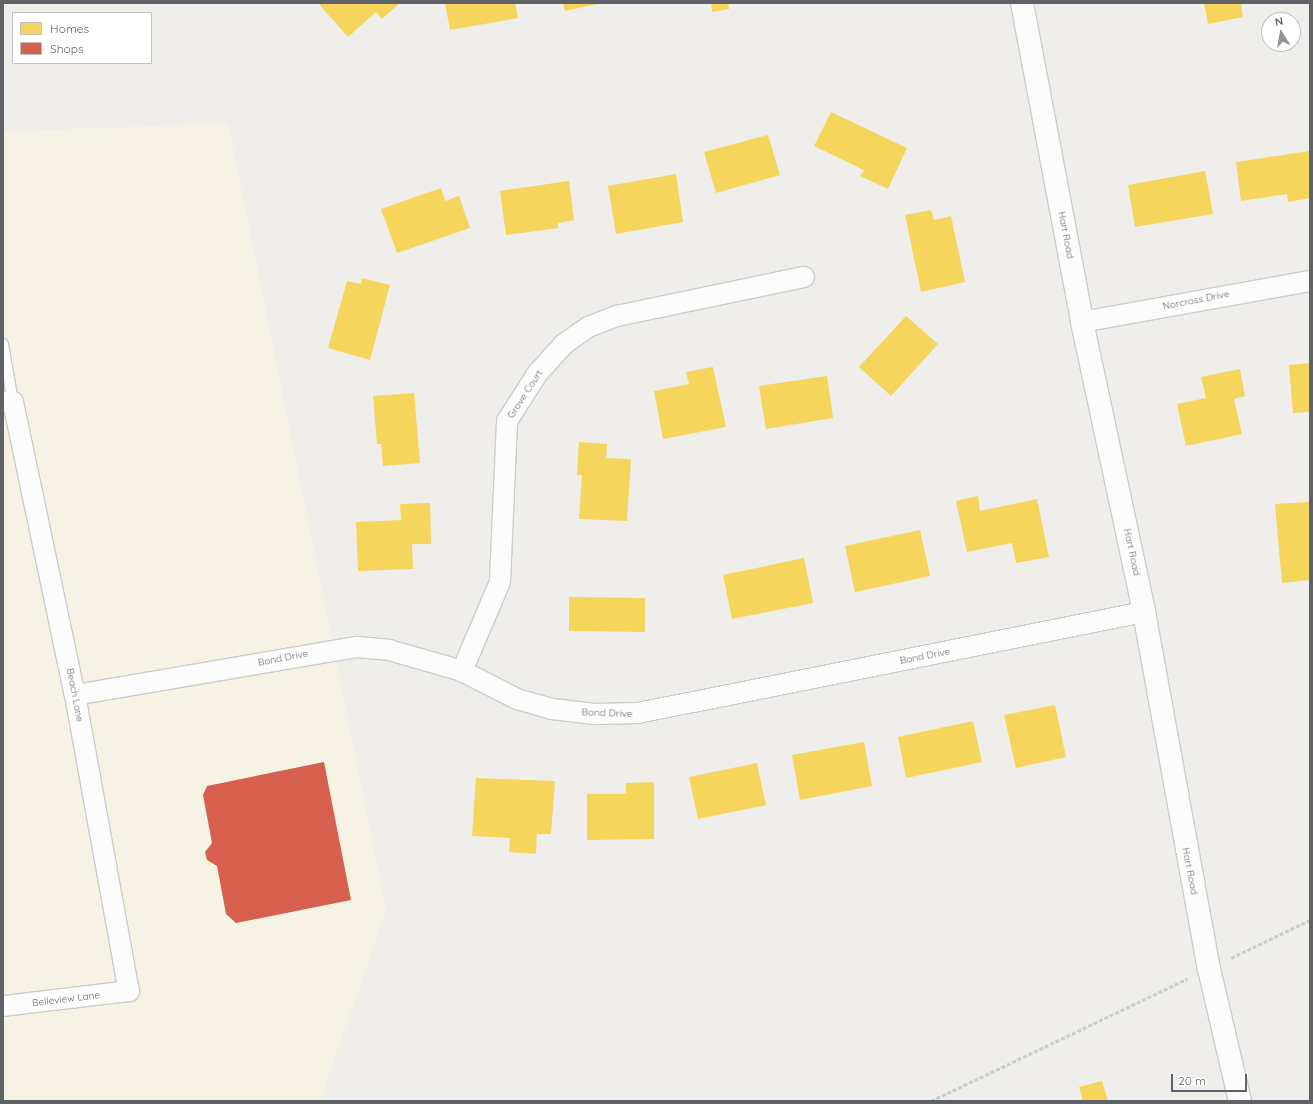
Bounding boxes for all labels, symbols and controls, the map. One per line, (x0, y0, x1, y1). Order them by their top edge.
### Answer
legend (12, 12, 152, 64)
north arrow (1261, 12, 1301, 52)
text: N (1274, 14, 1284, 29)
text: Homes (50, 21, 89, 36)
text: Shops (50, 41, 84, 56)
street label: Hart Road (1056, 210, 1076, 260)
street label: Norcross Drive (1161, 288, 1231, 312)
street label: Grove Court (505, 367, 545, 421)
street label: Hart Road (1121, 527, 1143, 577)
street label: Bond Drive (899, 645, 951, 667)
street label: Bond Drive (257, 647, 309, 669)
street label: Beach Lane (64, 667, 86, 723)
street label: Bond Drive (581, 706, 633, 720)
street label: Hart Road (1180, 846, 1200, 896)
street label: Belleview Lane (31, 989, 101, 1009)
scale bar (1173, 1066, 1249, 1092)
text: 20 m (1178, 1073, 1206, 1088)

